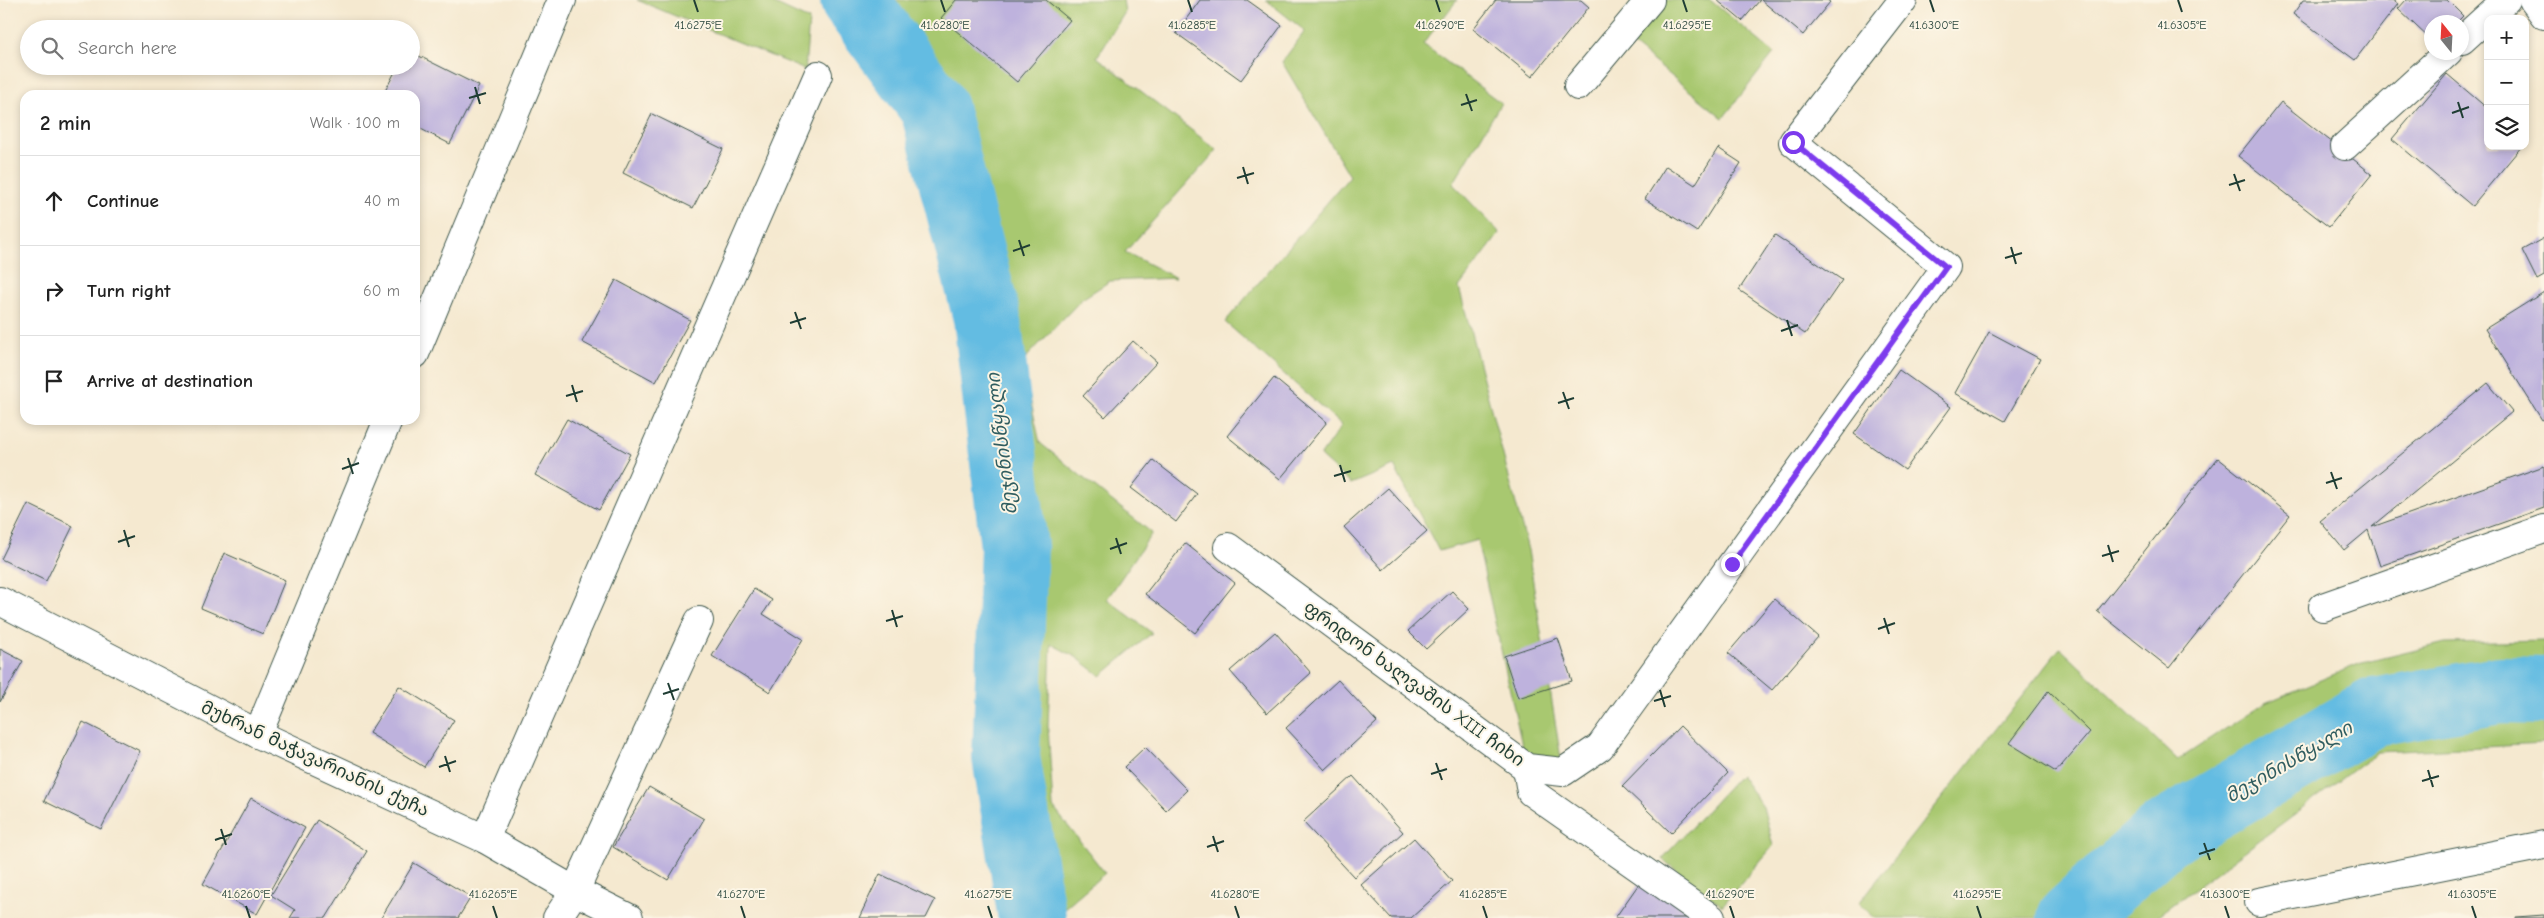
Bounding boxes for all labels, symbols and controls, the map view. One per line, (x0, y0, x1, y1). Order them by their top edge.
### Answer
north arrow (2424, 15, 2469, 60)
map controls (2484, 15, 2529, 150)
button: + (2484, 15, 2529, 60)
text: 41.6275°E (674, 18, 722, 32)
text: 41.6280°E (921, 18, 969, 32)
text: 41.6285°E (1168, 18, 1216, 32)
text: 41.6290°E (1415, 18, 1465, 32)
text: 41.6295°E (1663, 18, 1711, 32)
text: 41.6300°E (1909, 18, 1959, 32)
text: 41.6305°E (2158, 18, 2206, 32)
search box (20, 20, 420, 75)
icon: search (38, 34, 66, 62)
text: Search here (78, 37, 177, 59)
button: − (2484, 60, 2529, 105)
button: layers (2484, 105, 2529, 150)
text: 2 min (40, 111, 91, 135)
text: Walk · 100 m (310, 114, 400, 132)
route start (1782, 131, 1805, 154)
icon: ahead (40, 187, 68, 215)
text: Continue (87, 190, 159, 212)
text: 40 m (364, 192, 400, 210)
icon: right (40, 277, 68, 305)
text: Turn right (87, 280, 171, 302)
text: 60 m (363, 282, 400, 300)
icon: arrive (40, 367, 68, 395)
text: Arrive at destination (87, 370, 253, 392)
water label: მეჯინისწყალი (982, 371, 1022, 516)
route end (1721, 553, 1744, 576)
street label: ფრიდონ ხალვაშის XIII ჩიხი (1300, 597, 1528, 771)
street label: მუხრან მაჭავარიანის ქუჩა (198, 697, 432, 821)
water label: მეჯინისწყალი (2222, 716, 2357, 807)
text: 41.6260°E (221, 887, 271, 901)
text: 41.6265°E (469, 887, 517, 901)
text: 41.6270°E (717, 887, 765, 901)
text: 41.6275°E (964, 887, 1012, 901)
text: 41.6280°E (1211, 887, 1259, 901)
text: 41.6285°E (1459, 887, 1507, 901)
text: 41.6290°E (1705, 887, 1755, 901)
text: 41.6295°E (1953, 887, 2001, 901)
text: 41.6300°E (2200, 887, 2250, 901)
text: 41.6305°E (2448, 887, 2496, 901)

